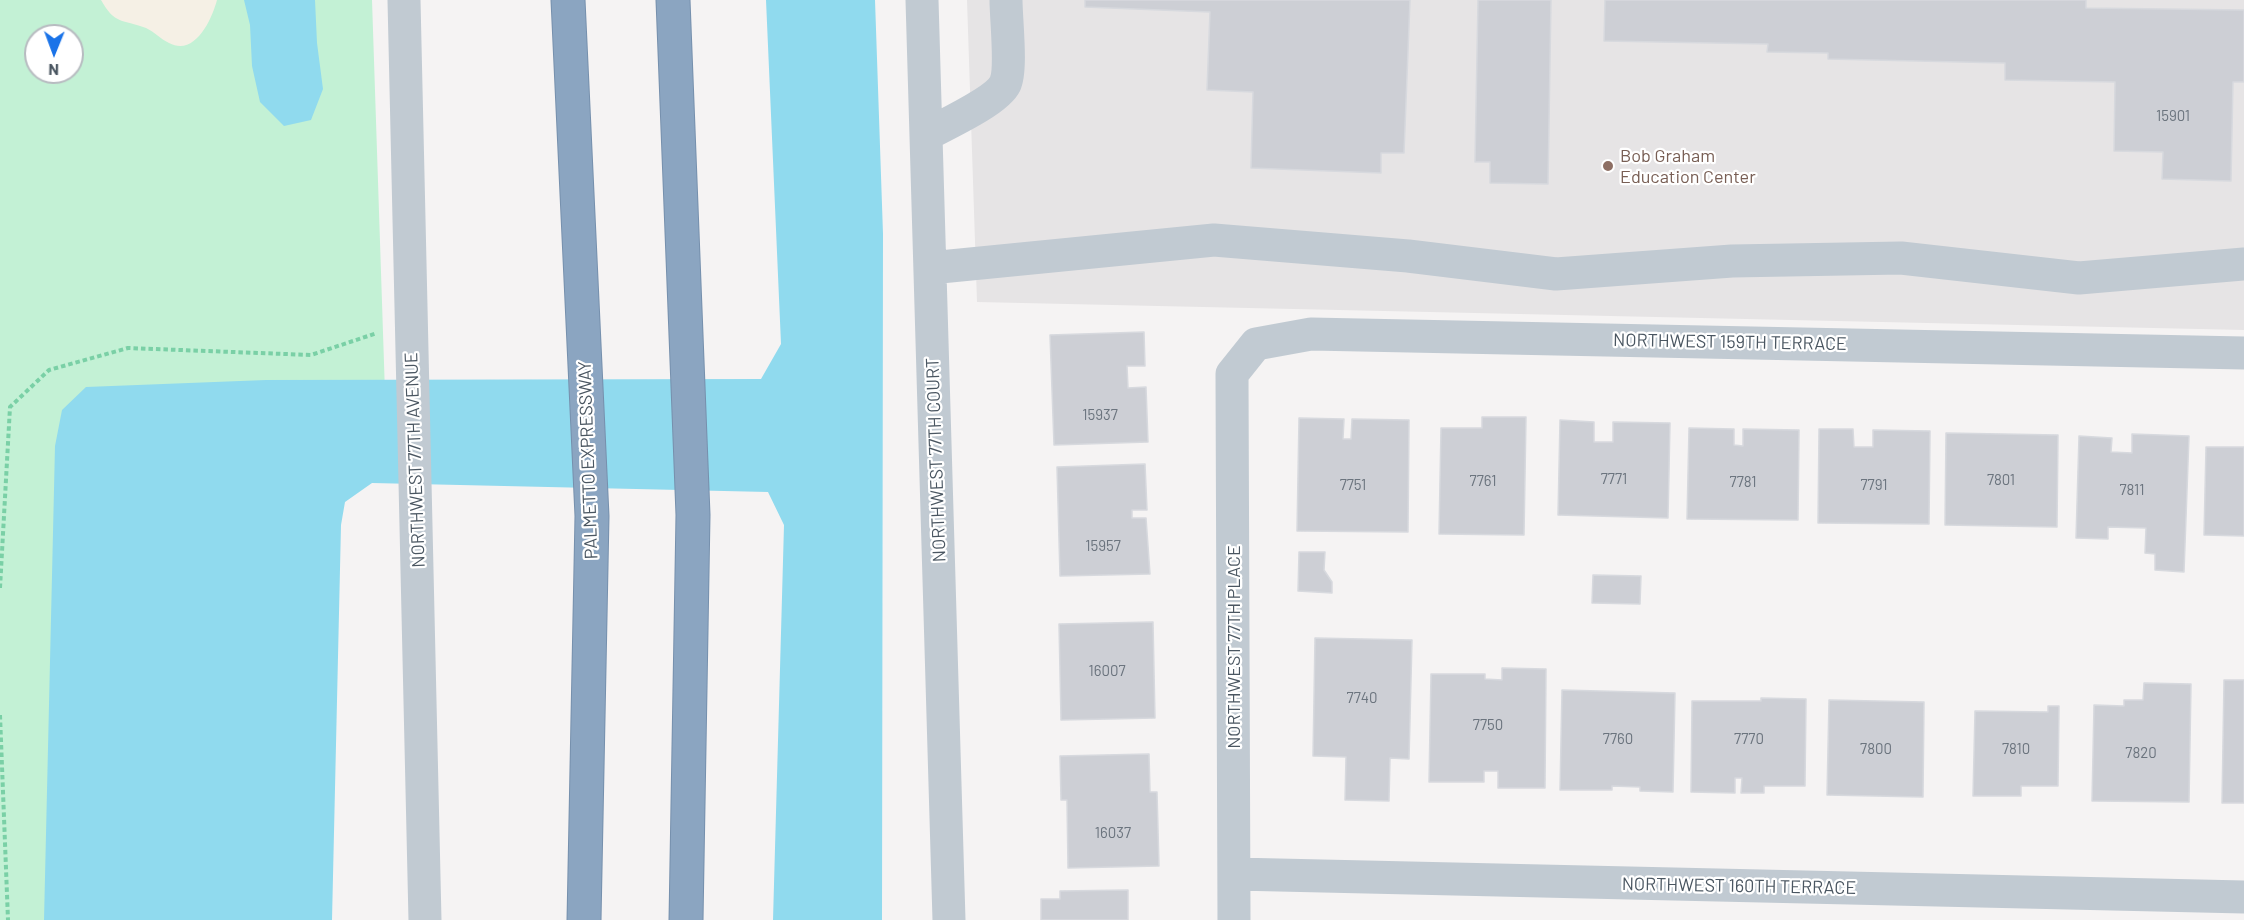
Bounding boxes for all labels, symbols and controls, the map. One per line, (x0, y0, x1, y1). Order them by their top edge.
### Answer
north arrow (24, 24, 84, 84)
text: N (48, 61, 59, 80)
house number: 15901 (2156, 107, 2190, 125)
place label: Bob Graham Education Center (1620, 145, 1756, 188)
marker: Bob Graham Education Center (1601, 159, 1615, 173)
street label: NORTHWEST 159TH TERRACE (1613, 329, 1847, 355)
street label: NORTHWEST 77TH AVENUE (400, 352, 430, 568)
street label: NORTHWEST 77TH COURT (922, 357, 950, 563)
street label: PALMETTO EXPRESSWAY (574, 361, 602, 559)
house number: 15937 (1082, 406, 1118, 424)
house number: 7771 (1601, 470, 1627, 488)
house number: 7801 (1987, 471, 2015, 489)
house number: 7761 (1470, 472, 1496, 490)
house number: 7781 (1730, 473, 1756, 491)
house number: 7751 (1340, 476, 1366, 494)
house number: 7791 (1861, 476, 1887, 494)
house number: 7811 (2119, 481, 2145, 499)
house number: 15957 (1085, 537, 1121, 555)
street label: NORTHWEST 77TH PLACE (1223, 545, 1245, 749)
house number: 16007 (1088, 662, 1126, 680)
house number: 7740 (1347, 689, 1377, 707)
house number: 7750 (1473, 716, 1503, 734)
house number: 7760 (1603, 730, 1633, 748)
house number: 7770 (1734, 730, 1764, 748)
house number: 7800 (1860, 740, 1892, 758)
house number: 7810 (2002, 740, 2030, 758)
house number: 7820 (2125, 744, 2157, 762)
house number: 16037 (1095, 824, 1131, 842)
street label: NORTHWEST 160TH TERRACE (1622, 873, 1856, 899)

